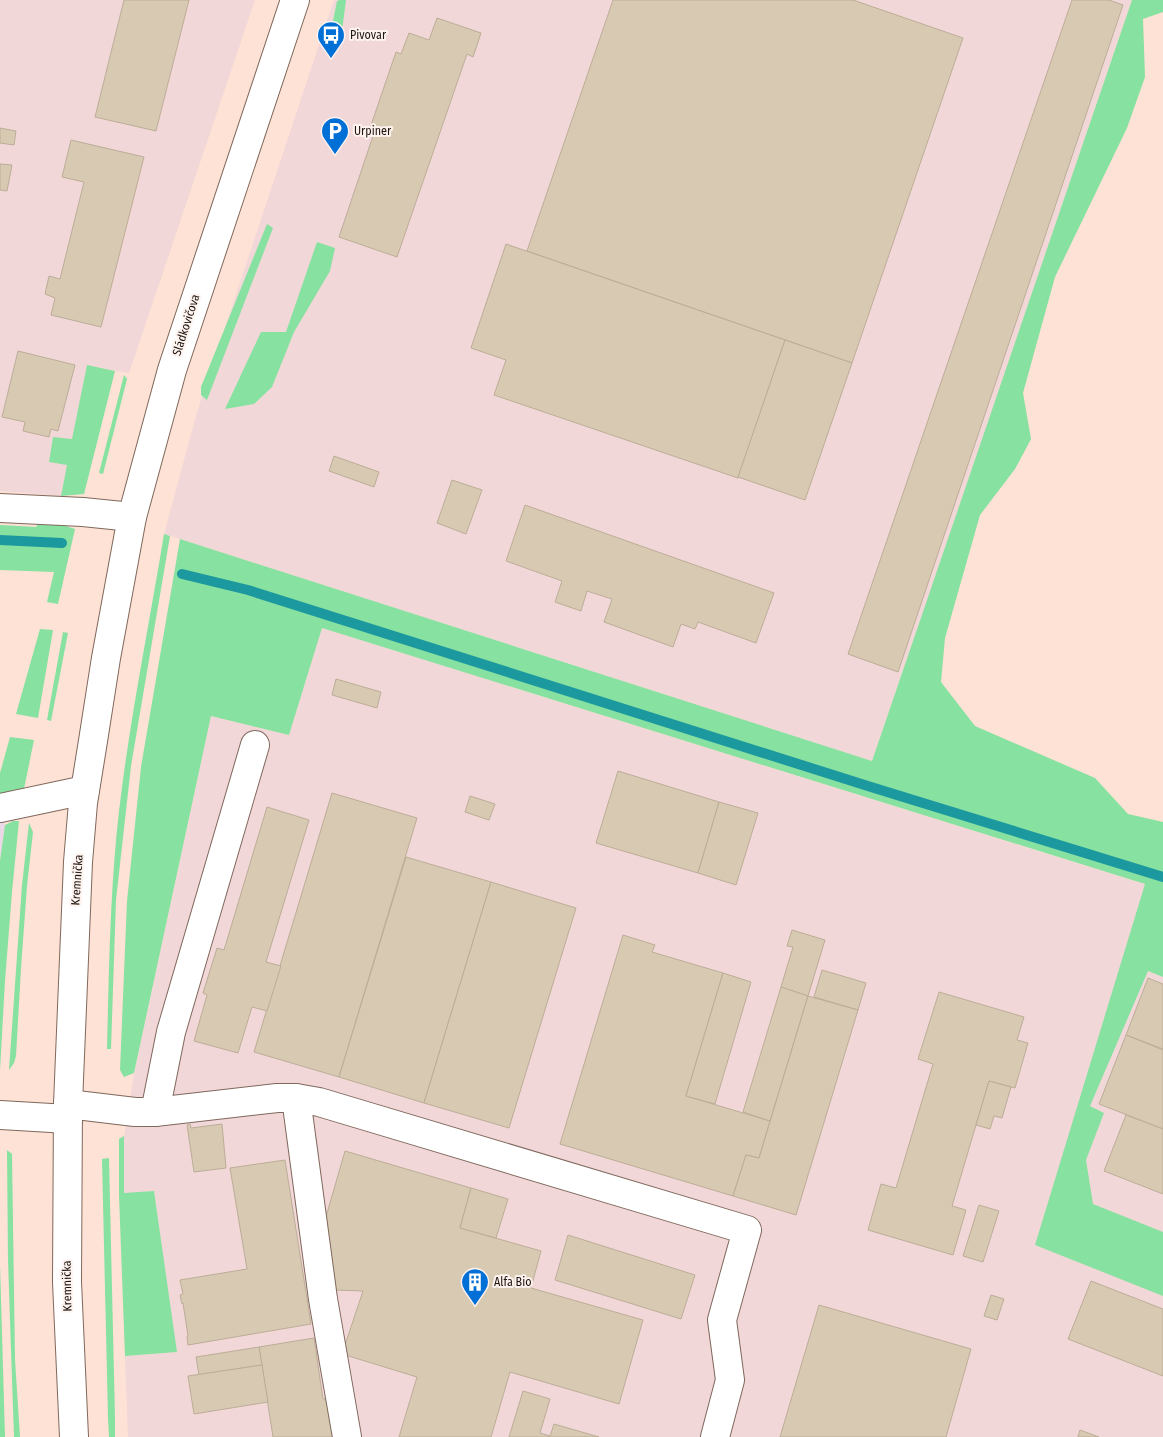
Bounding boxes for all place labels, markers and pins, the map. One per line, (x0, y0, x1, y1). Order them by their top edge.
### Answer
bus stop icon: Pivovar (316, 20, 346, 59)
place label: Pivovar (350, 28, 387, 42)
parking icon: Urpiner (320, 116, 350, 155)
place label: Urpiner (354, 124, 392, 138)
building icon: Alfa Bio (460, 1267, 490, 1306)
place label: Alfa Bio (494, 1275, 532, 1289)

